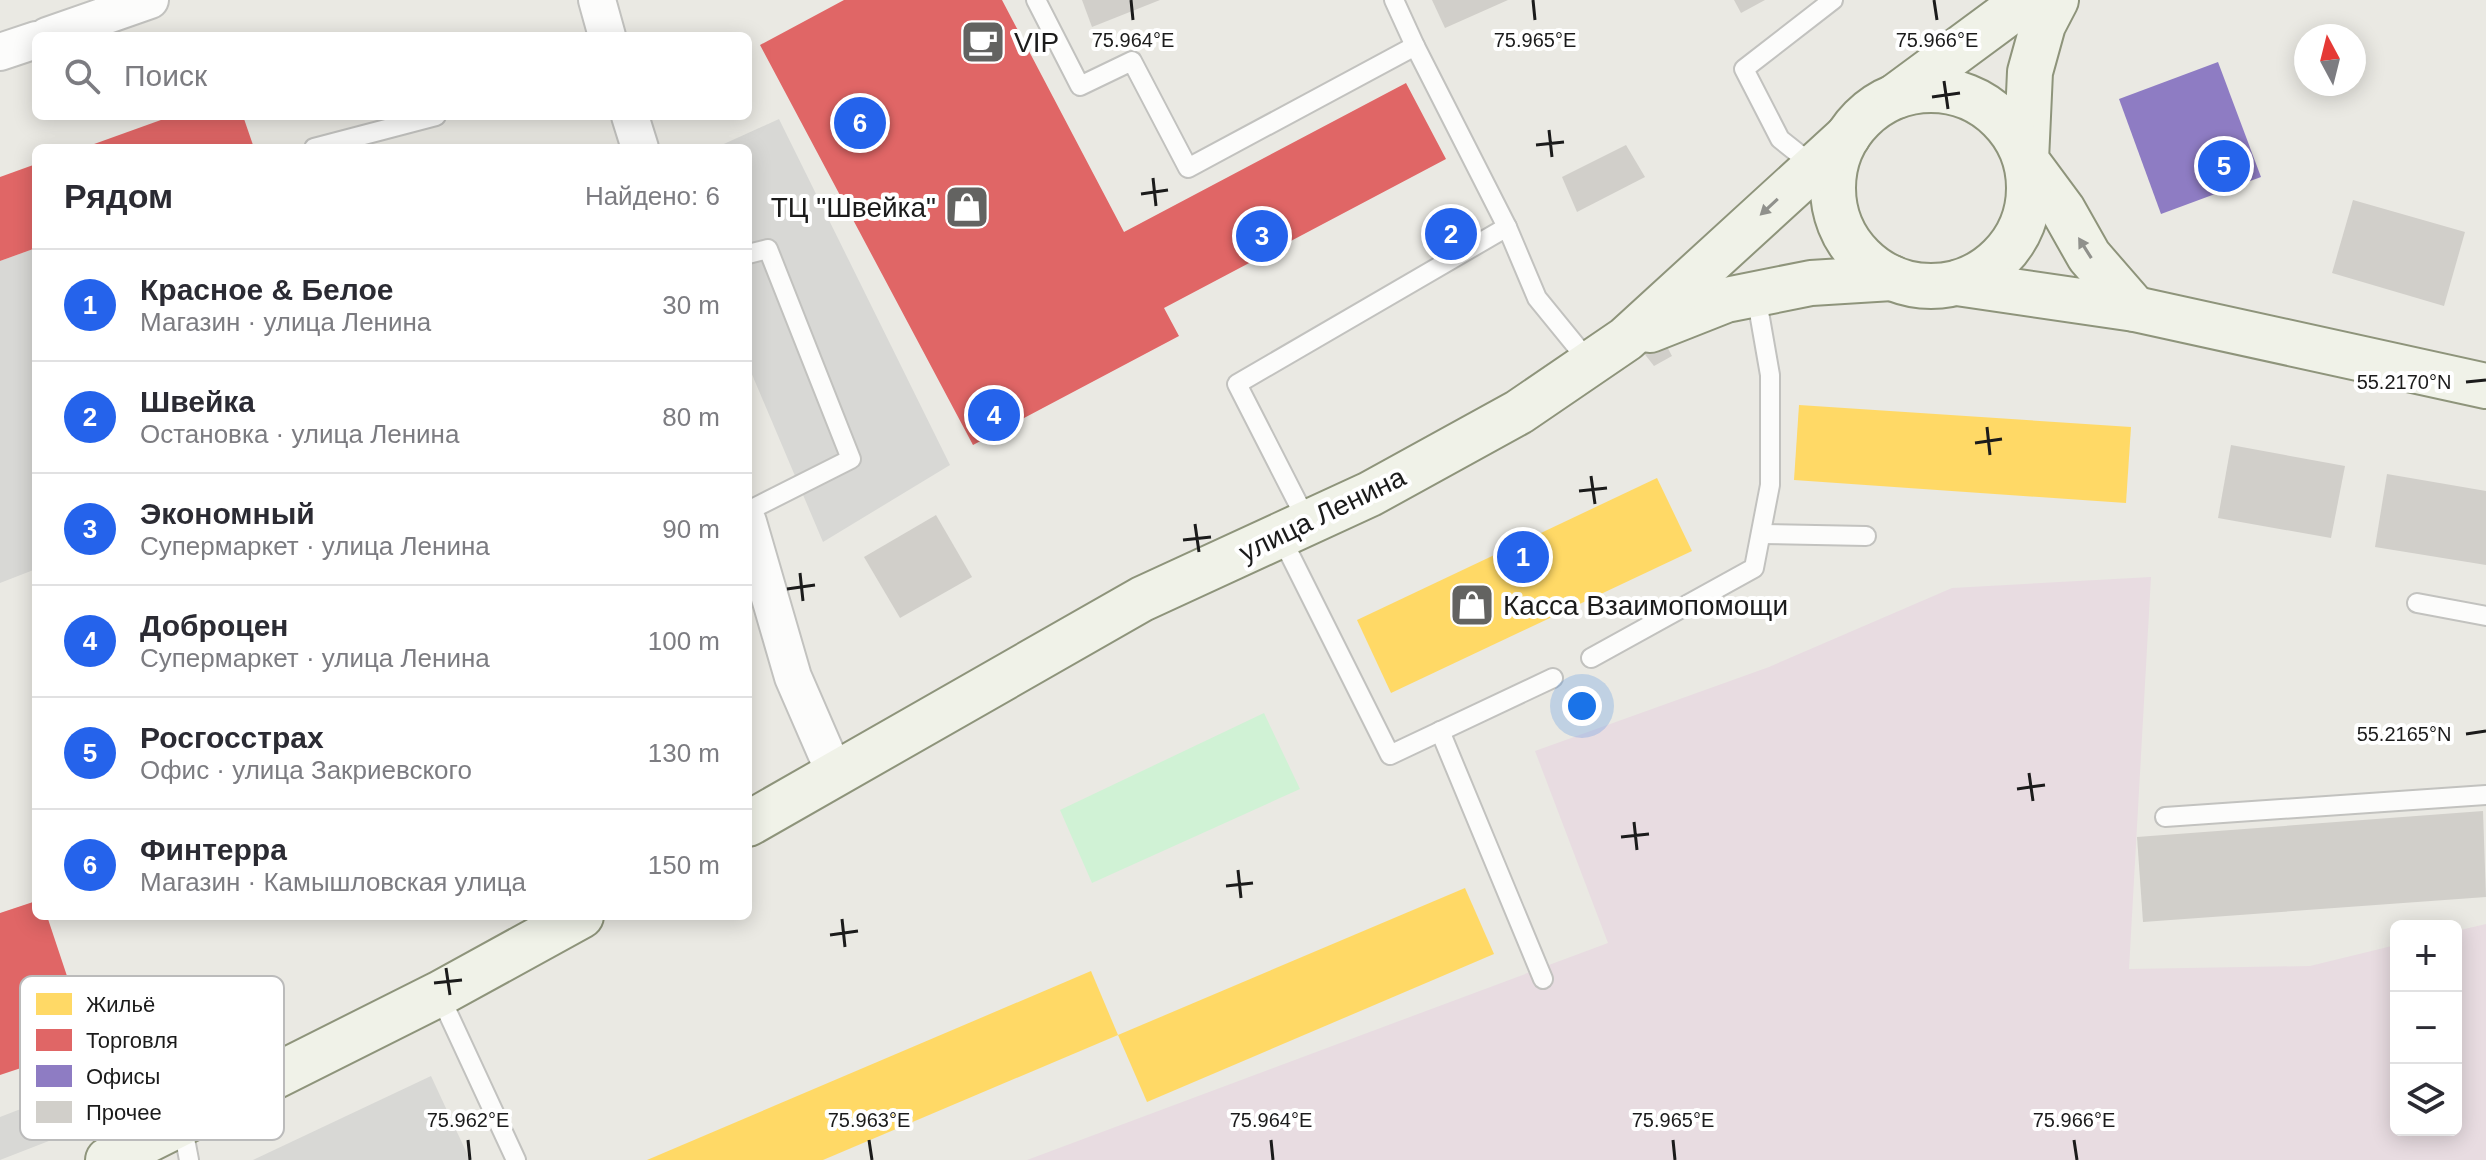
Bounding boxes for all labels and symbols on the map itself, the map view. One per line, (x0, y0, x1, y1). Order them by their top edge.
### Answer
cafe icon: VIP (959, 18, 1007, 66)
north arrow (2294, 24, 2366, 96)
place label: VIP (1014, 27, 1059, 58)
text: 75.964°E (1092, 29, 1174, 51)
text: 75.965°E (1494, 29, 1576, 51)
text: 75.966°E (1896, 29, 1978, 51)
pin: 6 (834, 93, 886, 153)
pin: 5 (2198, 136, 2250, 196)
shop icon: ТЦ "Швейка" (943, 183, 991, 231)
place label: ТЦ "Швейка" (771, 192, 936, 223)
one-way arrow (1760, 198, 1779, 216)
pin: 2 (1425, 204, 1477, 264)
pin: 3 (1236, 206, 1288, 266)
one-way arrow (2078, 238, 2093, 259)
text: 55.2170°N (2357, 371, 2451, 393)
pin: 4 (968, 385, 1020, 445)
street label: улица Ленина (1234, 461, 1411, 568)
pin: 1 (1497, 527, 1549, 587)
shop icon: Касса Взаимопомощи (1448, 581, 1496, 629)
place label: Касса Взаимопомощи (1503, 590, 1788, 621)
your location (1562, 686, 1602, 726)
text: 55.2165°N (2357, 723, 2451, 745)
legend (20, 976, 284, 1140)
text: Жильё (86, 992, 155, 1017)
text: Торговля (86, 1028, 178, 1053)
text: Офисы (86, 1064, 160, 1089)
text: Прочее (86, 1100, 162, 1125)
text: 75.962°E (427, 1109, 509, 1131)
text: 75.963°E (828, 1109, 910, 1131)
text: 75.964°E (1230, 1109, 1312, 1131)
text: 75.965°E (1632, 1109, 1714, 1131)
text: 75.966°E (2033, 1109, 2115, 1131)

